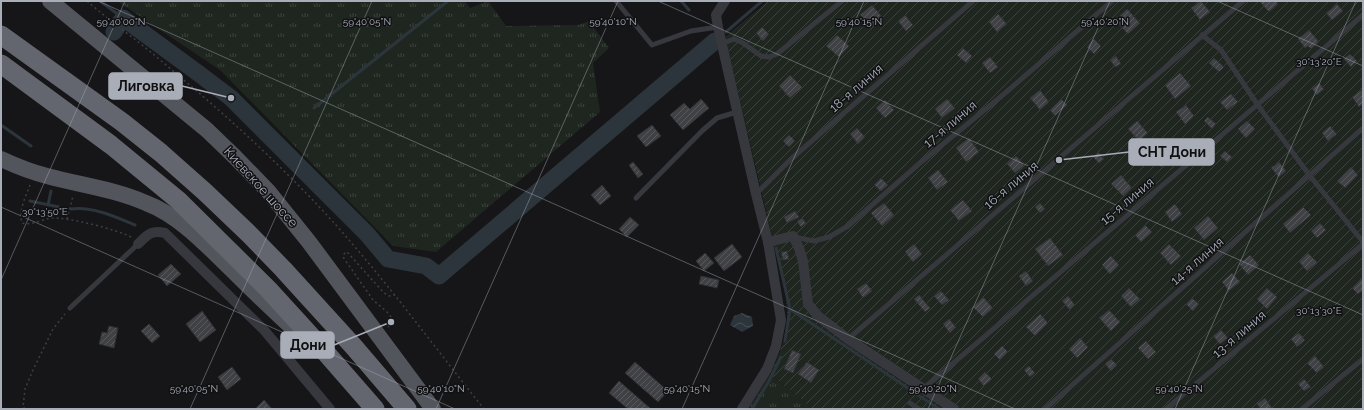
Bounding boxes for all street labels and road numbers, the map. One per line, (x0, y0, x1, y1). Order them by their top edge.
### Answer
street label: 18-я линия (826, 61, 886, 115)
street label: 17-я линия (920, 97, 980, 151)
street label: Киевское шоссе (221, 144, 301, 230)
street label: 16-я линия (981, 158, 1041, 212)
street label: 15-я линия (1097, 174, 1157, 228)
street label: 14-я линия (1167, 234, 1227, 288)
street label: 13-я линия (1209, 307, 1269, 361)

